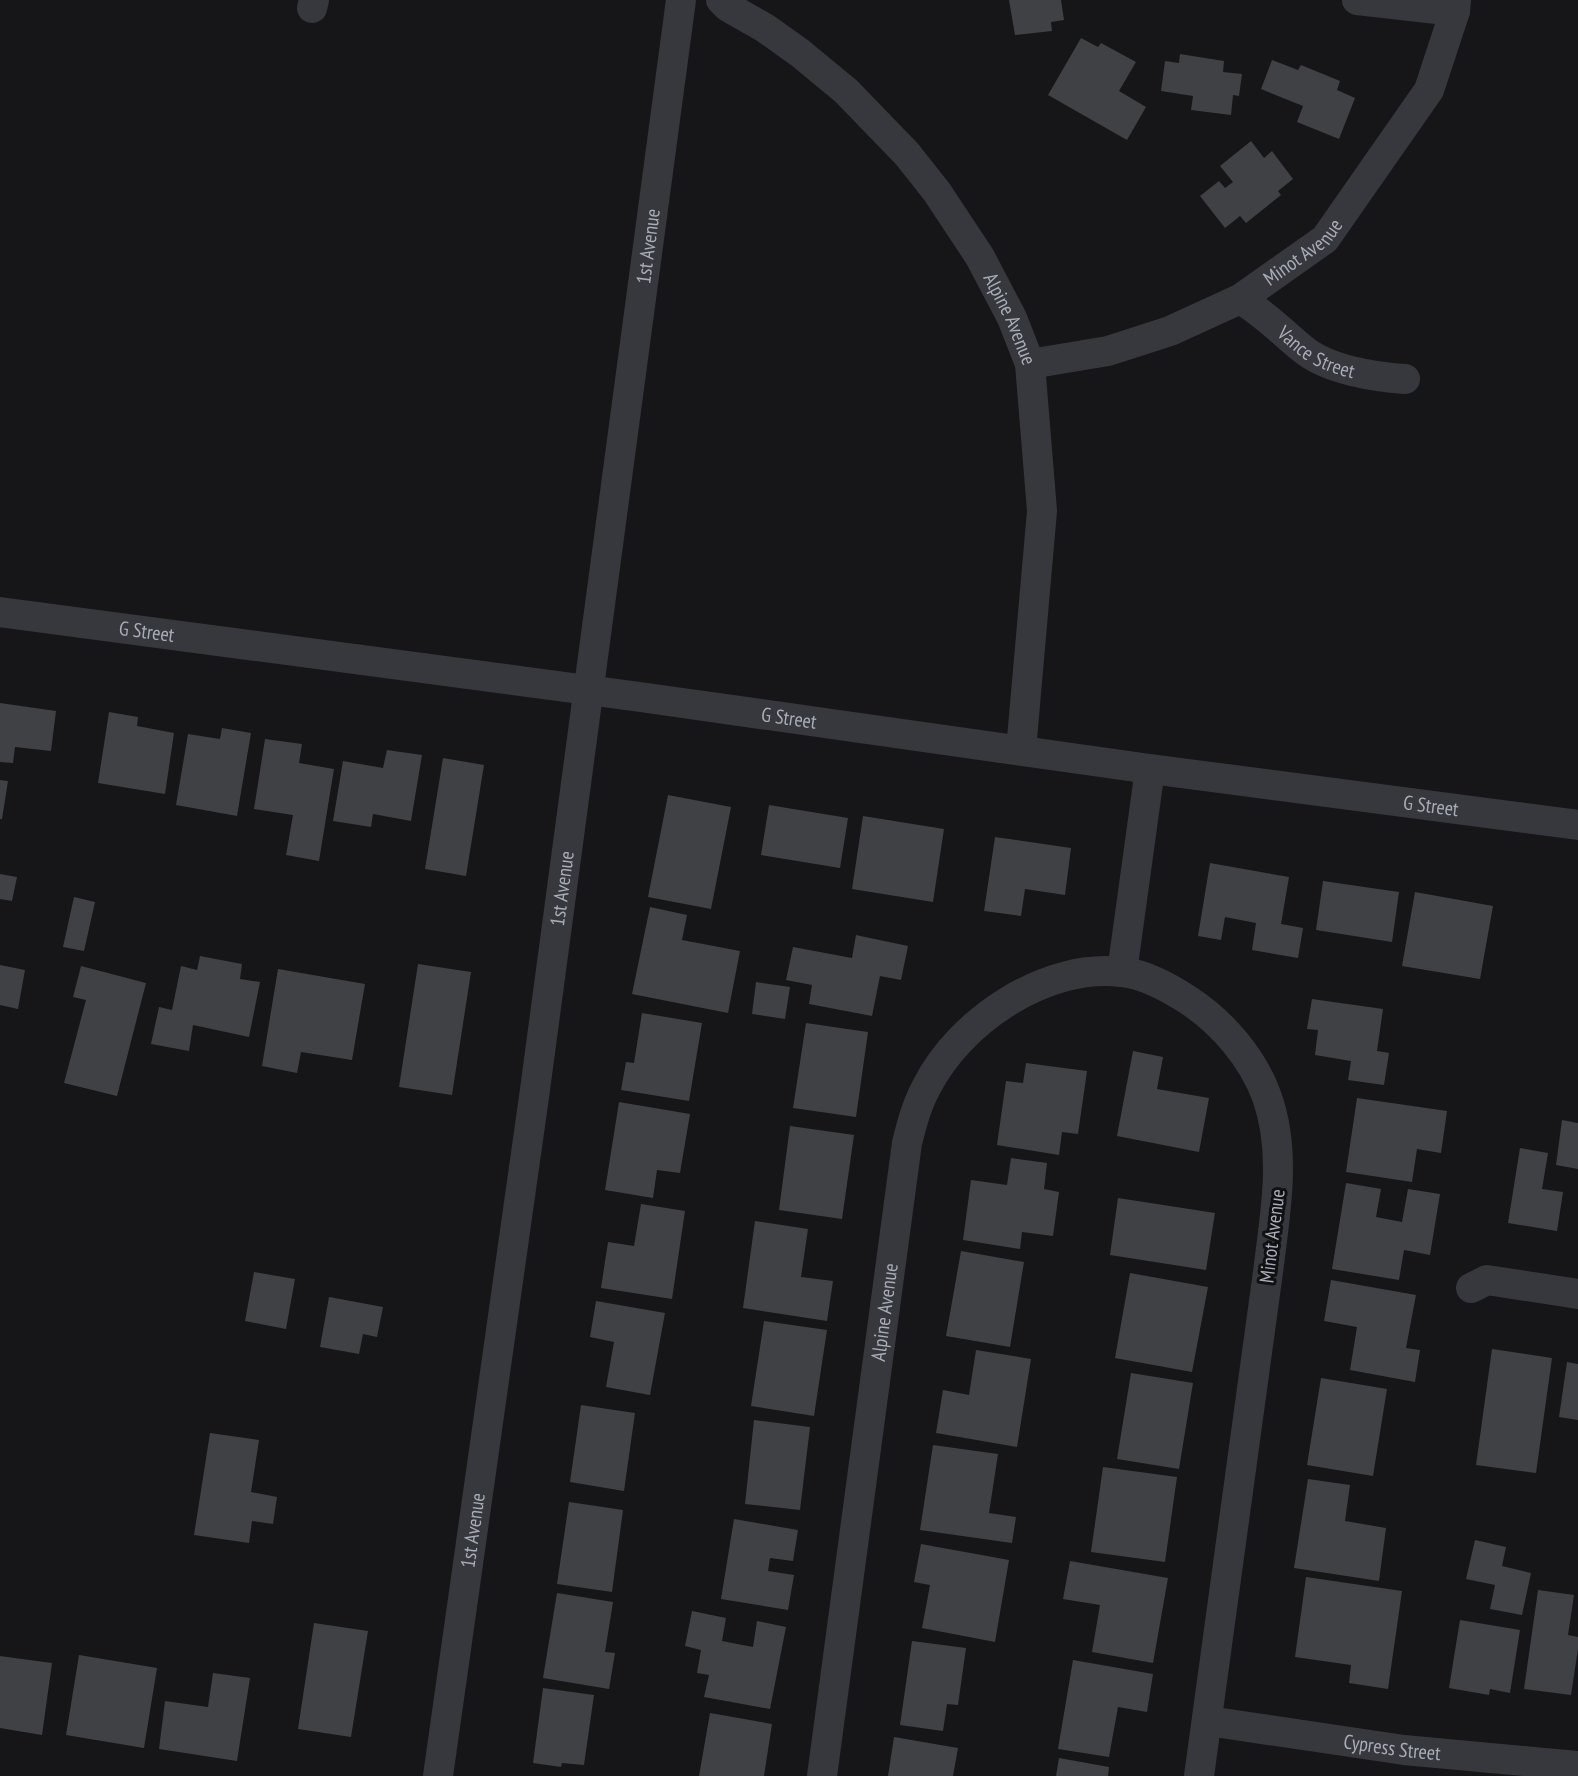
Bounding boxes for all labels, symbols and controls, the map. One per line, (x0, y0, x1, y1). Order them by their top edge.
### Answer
street label: 1st Avenue (630, 207, 666, 286)
street label: Minot Avenue (1258, 214, 1348, 291)
street label: Alpine Avenue (978, 268, 1042, 369)
street label: Vance Street (1271, 319, 1358, 384)
street label: G Street (117, 615, 176, 648)
street label: G Street (760, 701, 819, 735)
street label: G Street (1402, 789, 1461, 822)
street label: 1st Avenue (544, 849, 580, 928)
street label: Minot Avenue (1253, 1188, 1291, 1284)
street label: Alpine Avenue (865, 1262, 904, 1363)
street label: 1st Avenue (455, 1491, 491, 1570)
street label: Cypress Street (1342, 1728, 1442, 1766)

